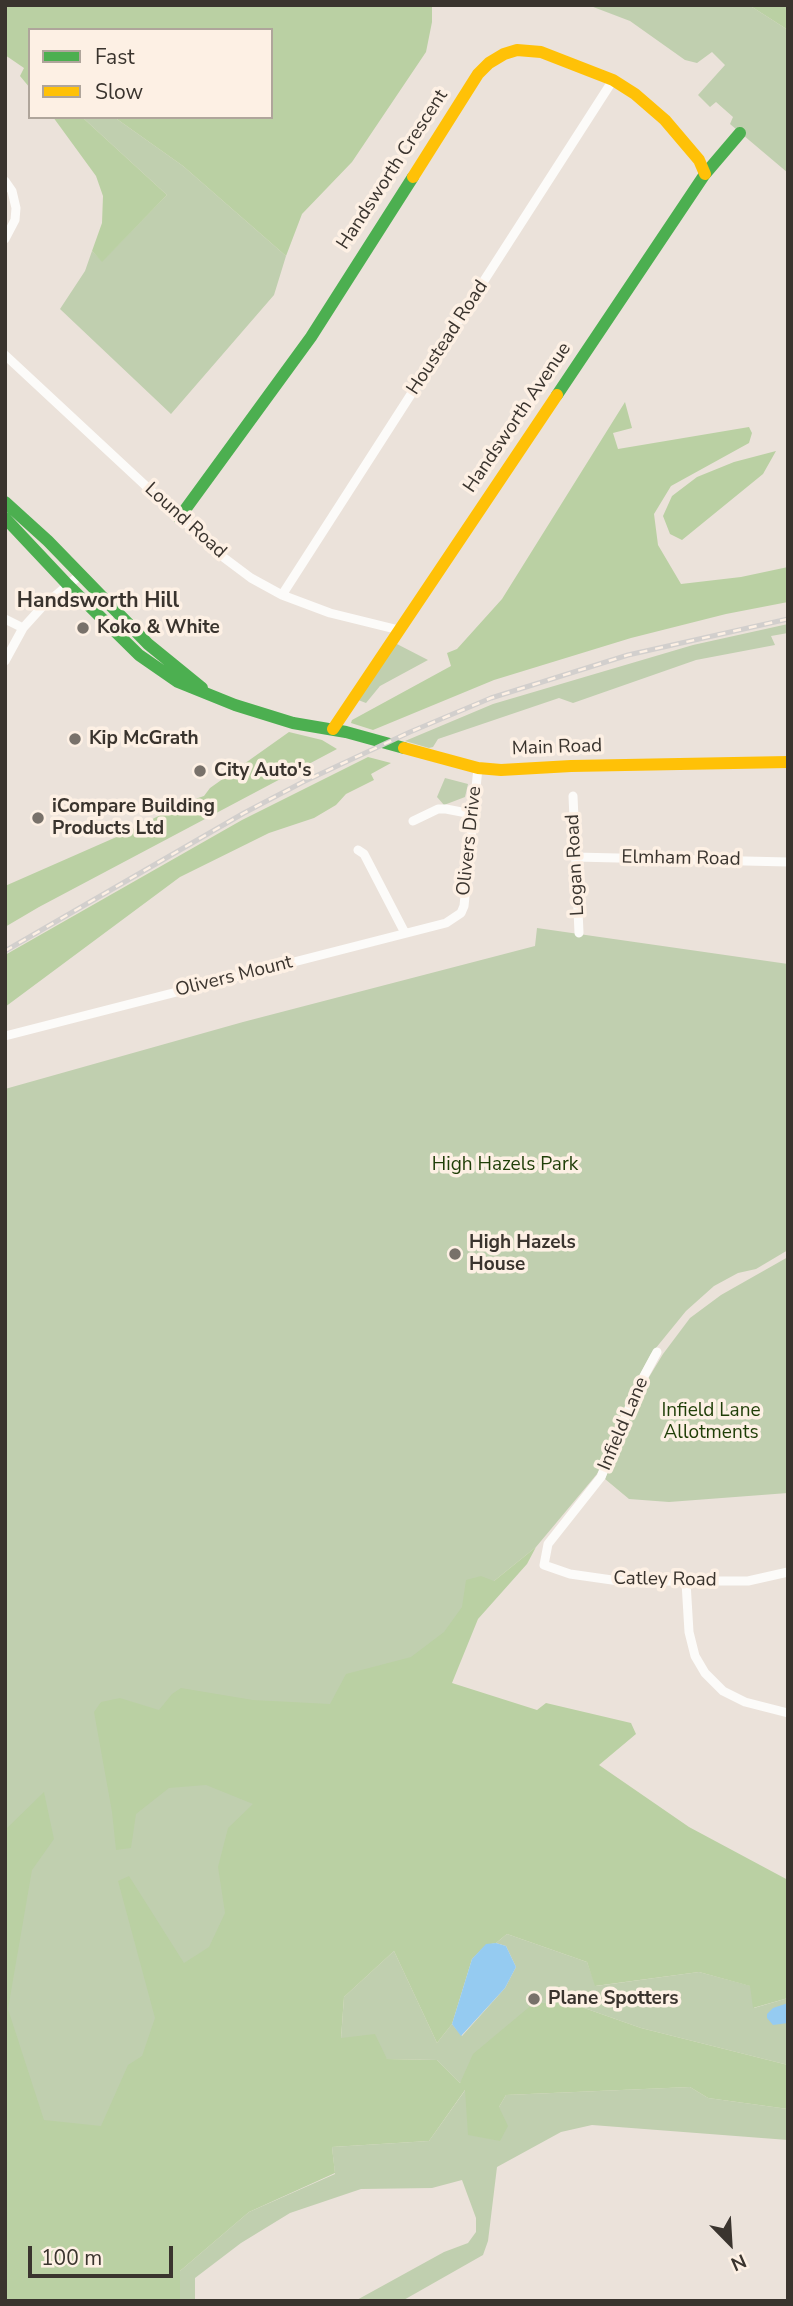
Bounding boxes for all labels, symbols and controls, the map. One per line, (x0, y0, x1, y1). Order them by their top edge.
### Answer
legend (28, 28, 273, 119)
text: Fast (95, 43, 135, 71)
text: Slow (95, 78, 143, 106)
street label: Handsworth Crescent (333, 86, 453, 254)
street label: Houstead Road (403, 277, 493, 399)
street label: Handsworth Avenue (459, 339, 577, 497)
street label: Lound Road (139, 478, 231, 564)
district label: Handsworth Hill (17, 589, 179, 615)
place label: Koko & White (97, 617, 220, 639)
marker: Koko & White (75, 620, 91, 636)
place label: Kip McGrath (89, 728, 199, 750)
marker: Kip McGrath (67, 731, 83, 747)
street label: Main Road (511, 735, 603, 761)
place label: City Auto's (214, 760, 311, 782)
marker: City Auto's (192, 763, 208, 779)
street label: Olivers Drive (453, 785, 487, 897)
place label: iCompare Building Products Ltd (52, 796, 215, 840)
marker: iCompare Building Products Ltd (30, 810, 46, 826)
street label: Logan Road (562, 814, 590, 916)
street label: Elmham Road (621, 847, 741, 871)
street label: Olivers Mount (173, 951, 295, 1003)
park label: High Hazels Park (432, 1154, 578, 1176)
place label: High Hazels House (469, 1232, 576, 1276)
marker: High Hazels House (447, 1246, 463, 1262)
street label: Infield Lane (594, 1374, 654, 1474)
park label: Infield Lane Allotments (661, 1400, 761, 1444)
street label: Catley Road (613, 1568, 717, 1592)
place label: Plane Spotters (548, 1988, 679, 2010)
marker: Plane Spotters (526, 1991, 542, 2007)
north arrow (695, 2208, 765, 2278)
scale bar (32, 2232, 177, 2276)
text: 100 m (41, 2244, 102, 2272)
text: N (727, 2247, 750, 2277)

